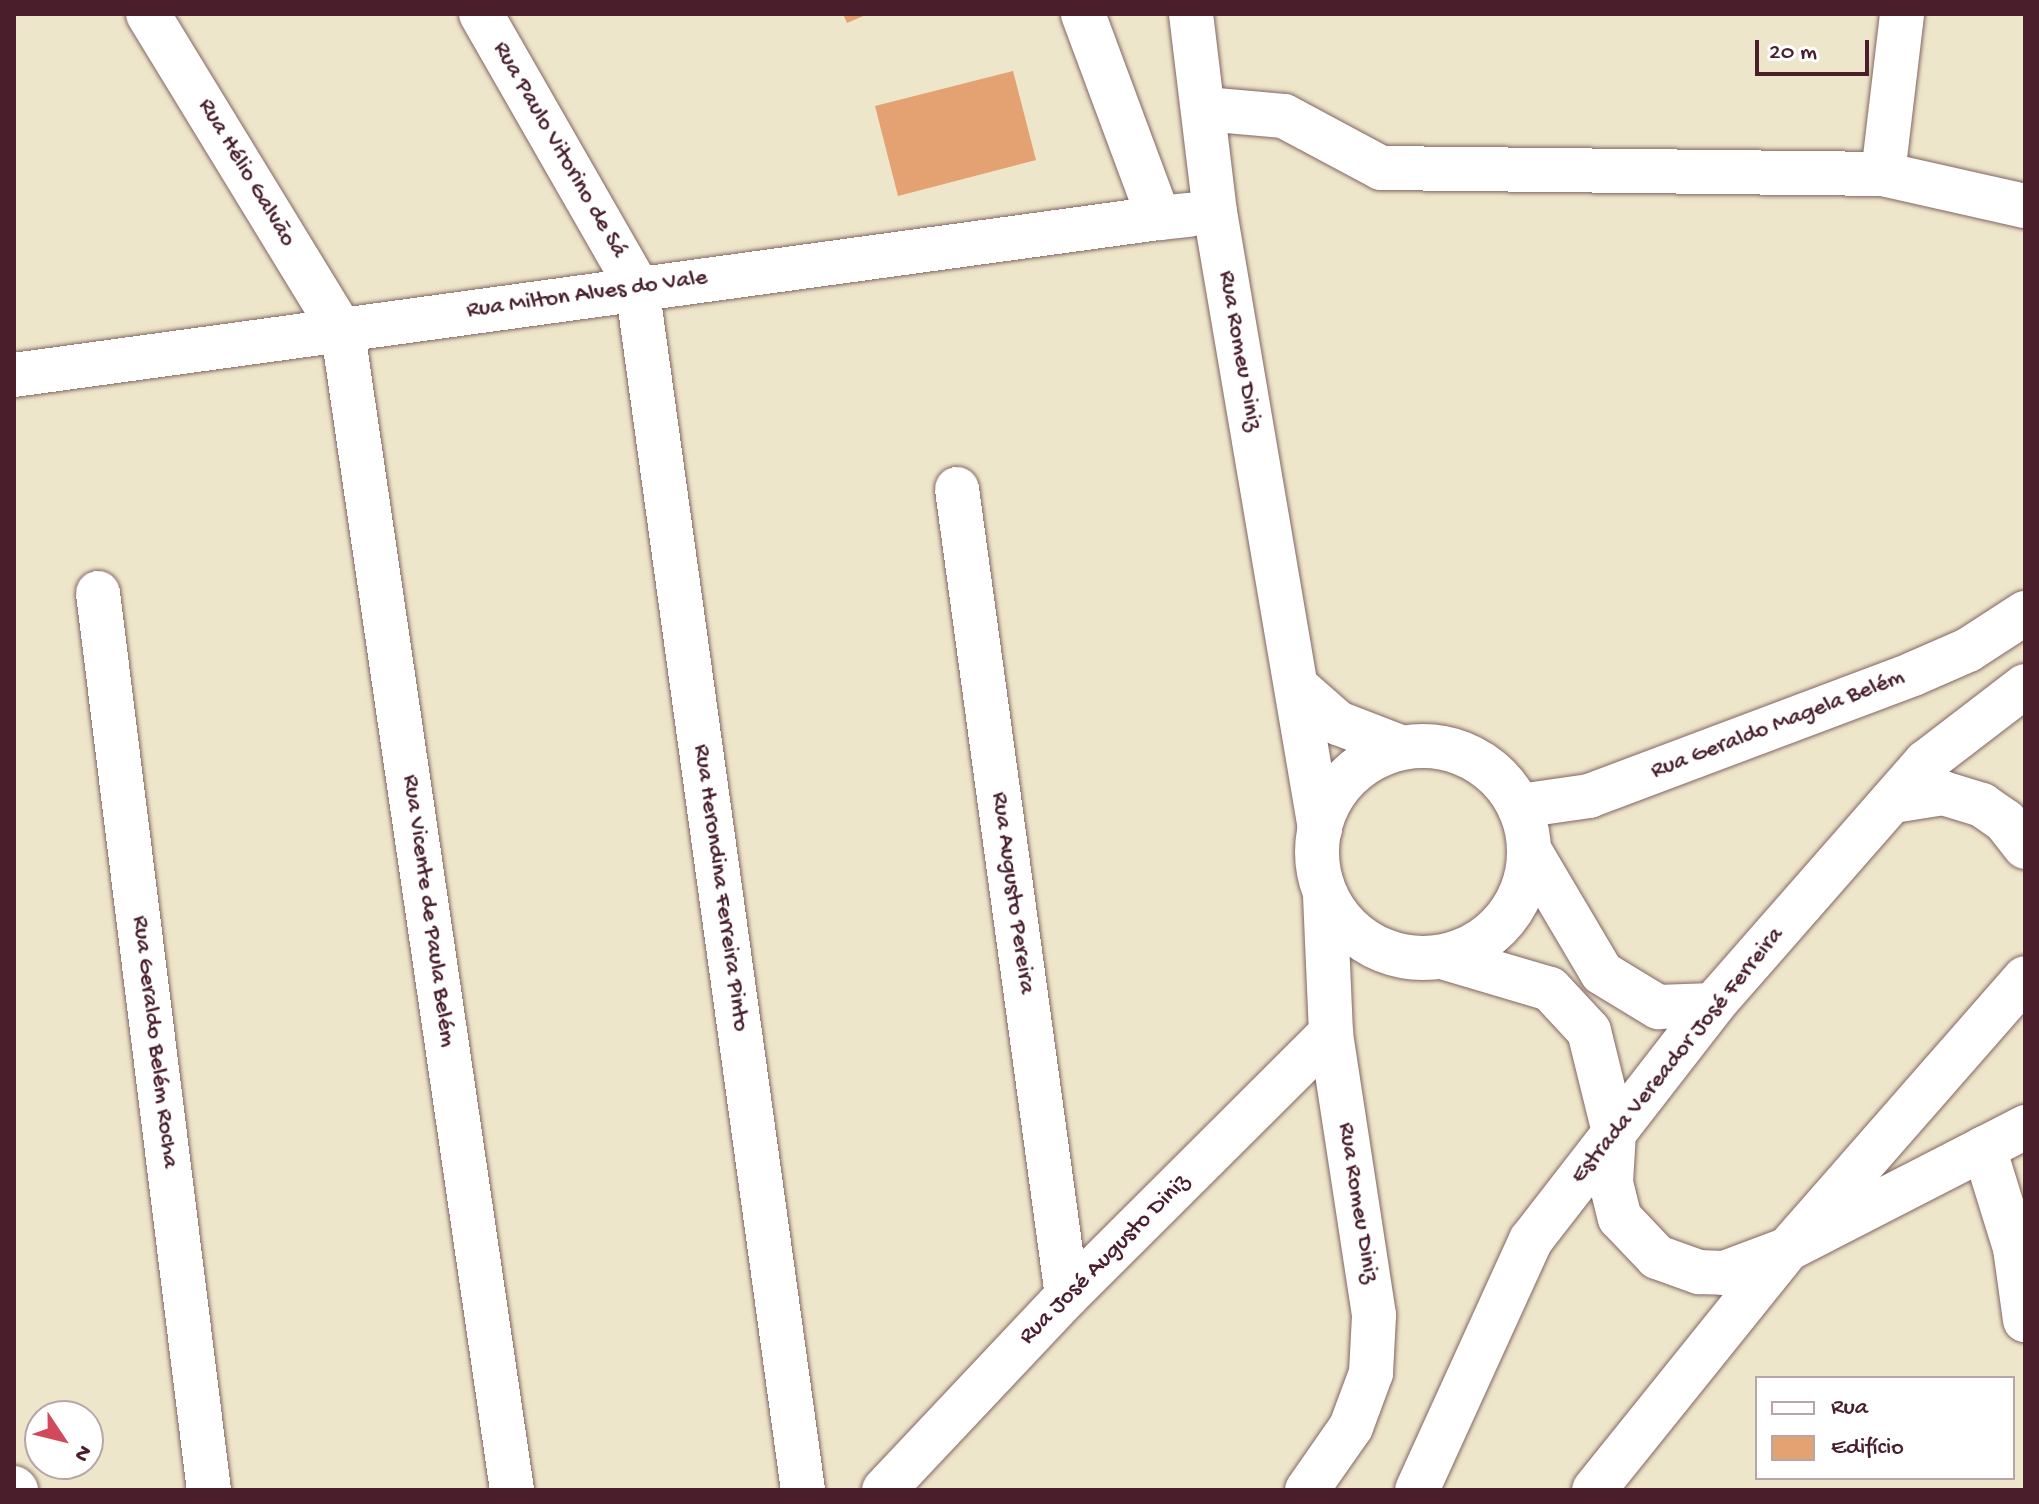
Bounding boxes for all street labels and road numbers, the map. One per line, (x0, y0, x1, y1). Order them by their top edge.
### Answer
street label: Rua Paulo Vitorino de Sá (485, 37, 633, 263)
street label: Rua Hélio Galvão (190, 94, 302, 252)
street label: Rua Milton Alves do Vale (465, 264, 709, 326)
street label: Rua Romeu Diniz (1211, 269, 1267, 433)
street label: Rua Geraldo Magela Belém (1647, 663, 1909, 787)
street label: Rua Herondina Ferreira Pinto (686, 742, 754, 1034)
street label: Rua Vicente de Paula Belém (395, 773, 461, 1049)
street label: Rua Augusto Pereira (984, 790, 1040, 996)
street label: Rua Geraldo Belém Rocha (124, 914, 184, 1170)
street label: Estrada Vereador José Ferreira (1565, 922, 1791, 1190)
street label: Rua Romeu Diniz (1330, 1121, 1384, 1285)
street label: Rua José Augusto Diniz (1013, 1168, 1197, 1352)

